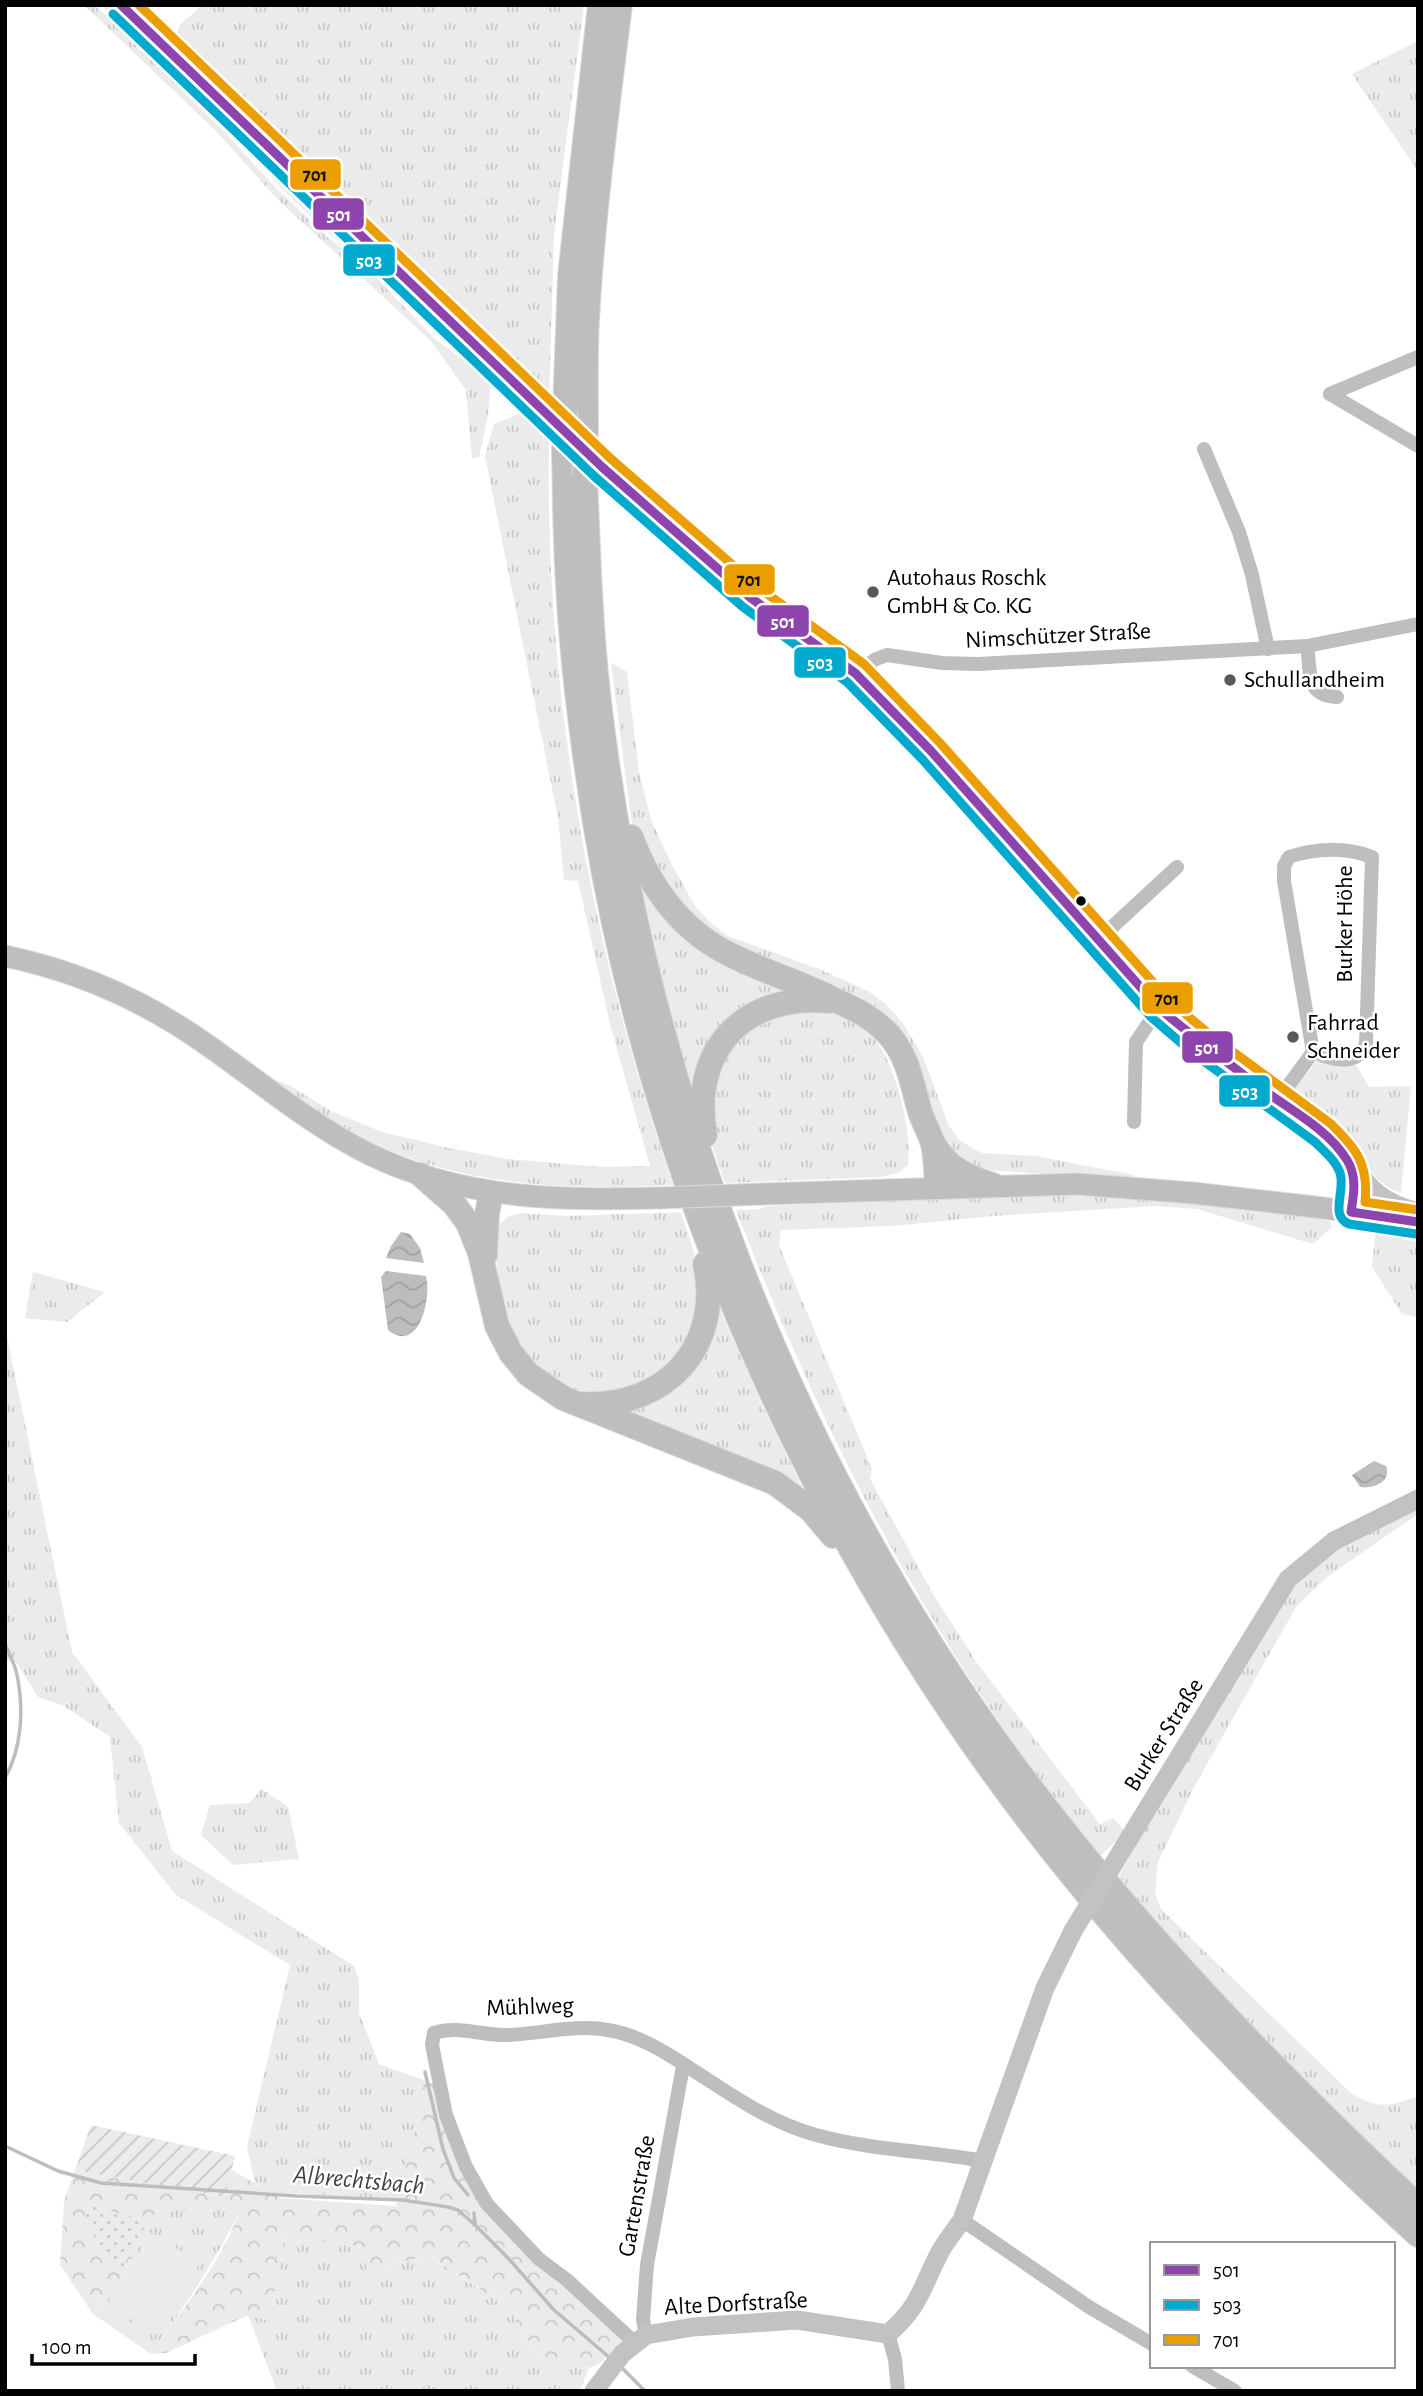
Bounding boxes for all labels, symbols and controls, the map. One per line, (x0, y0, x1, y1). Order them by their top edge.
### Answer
line badge: 701 (289, 158, 342, 191)
text: 701 (303, 166, 327, 185)
line badge: 501 (312, 197, 365, 231)
text: 501 (327, 206, 351, 225)
line badge: 503 (342, 243, 396, 277)
text: 503 (356, 252, 382, 271)
line badge: 701 (723, 563, 776, 596)
place label: Autohaus Roschk GmbH & Co. KG (887, 566, 1046, 618)
text: 701 (737, 571, 761, 590)
marker: Autohaus Roschk GmbH & Co. KG (865, 584, 881, 600)
line badge: 501 (756, 604, 810, 638)
text: 501 (771, 613, 795, 632)
street label: Nimschützer Straße (964, 619, 1152, 653)
line badge: 503 (793, 646, 847, 679)
text: 503 (807, 654, 833, 673)
place label: Schullandheim (1244, 668, 1385, 692)
marker: Schullandheim (1222, 672, 1238, 688)
street label: Burker Höhe (1333, 865, 1357, 983)
unlabelled marker (1074, 894, 1088, 908)
line badge: 701 (1141, 981, 1194, 1015)
text: 701 (1155, 990, 1179, 1009)
place label: Fahrrad Schneider (1307, 1011, 1400, 1063)
marker: Fahrrad Schneider (1285, 1029, 1301, 1045)
line badge: 501 (1181, 1030, 1234, 1064)
text: 501 (1195, 1039, 1219, 1058)
line badge: 503 (1218, 1074, 1271, 1108)
text: 503 (1232, 1083, 1258, 1102)
street label: Burker Straße (1120, 1674, 1208, 1796)
street label: Mühlweg (486, 1993, 574, 2021)
street label: Gartenstraße (615, 2133, 659, 2259)
water label: Albrechtsbach (291, 2161, 426, 2199)
legend (1150, 2242, 1395, 2368)
text: 501 (1213, 2260, 1240, 2281)
street label: Alte Dorfstraße (664, 2288, 808, 2320)
text: 503 (1213, 2295, 1242, 2316)
scale bar (32, 2322, 194, 2366)
text: 701 (1213, 2330, 1240, 2351)
text: 100 m (42, 2337, 92, 2358)

